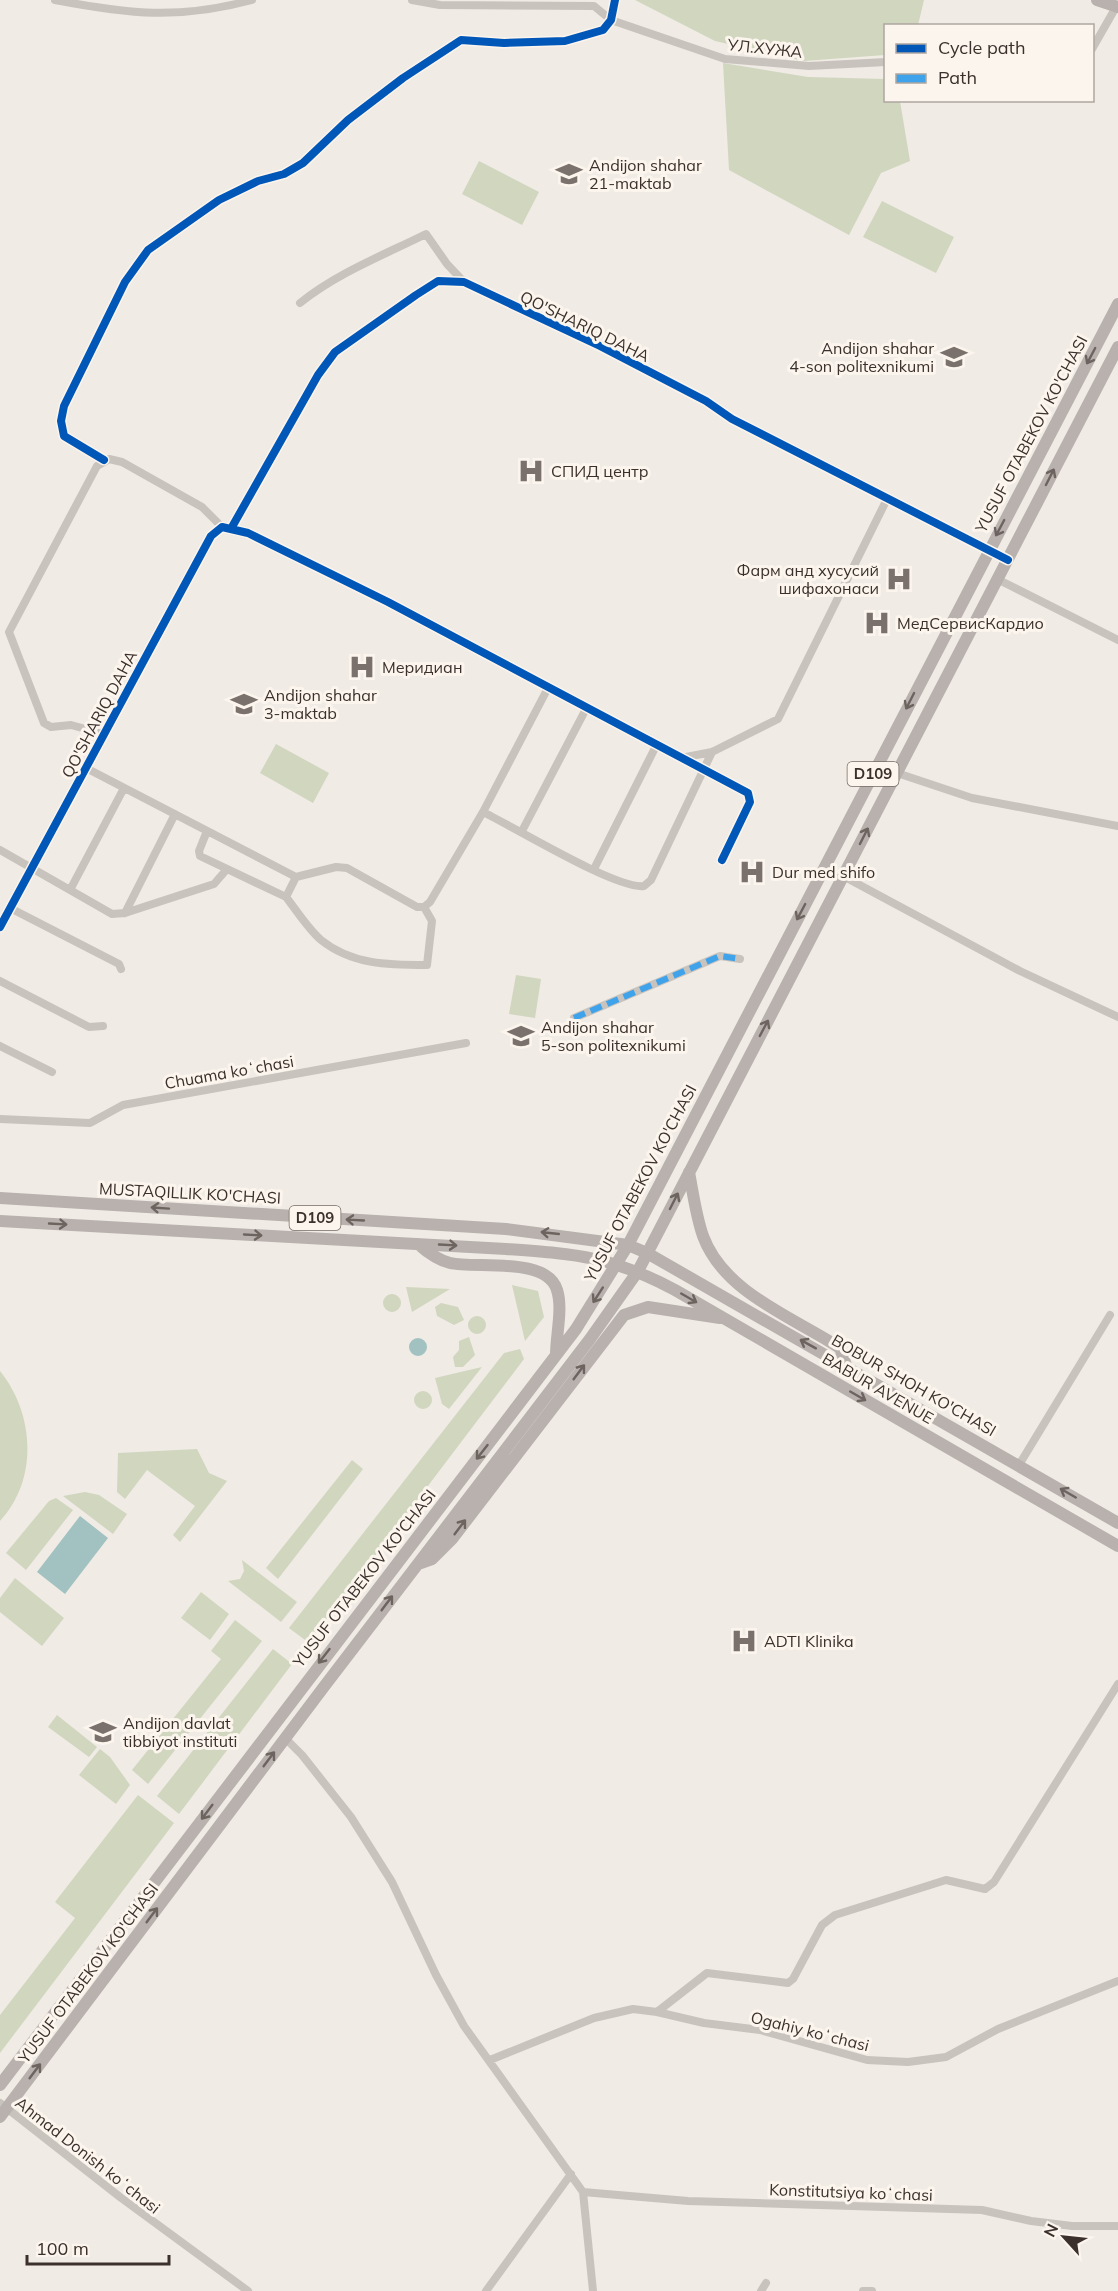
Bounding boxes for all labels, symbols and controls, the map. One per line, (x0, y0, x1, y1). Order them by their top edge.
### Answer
legend (884, 24, 1094, 102)
street label: УЛ.ХУЖА (726, 34, 804, 62)
text: Cycle path (938, 36, 1025, 59)
text: Path (938, 66, 977, 89)
place label: Andijon shahar 21-maktab (589, 155, 702, 193)
school or university icon: Andijon shahar 21-maktab (554, 159, 584, 189)
street label: QO'SHARIQ DAHA (517, 286, 653, 366)
street label: YUSUF OTABEKOV KO'CHASI (970, 332, 1091, 537)
place label: Andijon shahar 4-son politexnikumi (789, 338, 934, 376)
school or university icon: Andijon shahar 4-son politexnikumi (939, 342, 969, 372)
one-way arrow (1085, 346, 1096, 364)
hospital icon: СПИД центр (516, 456, 546, 486)
place label: СПИД центр (551, 461, 648, 481)
one-way arrow (1045, 468, 1057, 486)
one-way arrow (994, 519, 1005, 537)
place label: Фарм анд хусусий шифахонаси (737, 560, 879, 598)
hospital icon: Фарм анд хусусий шифахонаси (884, 564, 914, 594)
hospital icon: МедСервисКардио (862, 608, 892, 638)
place label: МедСервисКардио (897, 613, 1044, 633)
street label: QO'SHARIQ DAHA (57, 647, 141, 781)
hospital icon: Меридиан (347, 652, 377, 682)
place label: Меридиан (382, 657, 462, 677)
place label: Andijon shahar 3-maktab (264, 685, 377, 723)
school or university icon: Andijon shahar 3-maktab (229, 689, 259, 719)
one-way arrow (904, 692, 916, 710)
road number: D109 (848, 762, 898, 786)
one-way arrow (859, 828, 870, 846)
hospital icon: Dur med shifo (737, 857, 767, 887)
place label: Dur med shifo (772, 862, 875, 882)
one-way arrow (795, 902, 806, 920)
place label: Andijon shahar 5-son politexnikumi (541, 1017, 686, 1055)
one-way arrow (758, 1020, 770, 1037)
school or university icon: Andijon shahar 5-son politexnikumi (506, 1021, 536, 1051)
street label: Chuama koʻchasi (163, 1051, 295, 1093)
street label: YUSUF OTABEKOV KO'CHASI (579, 1081, 700, 1286)
street label: MUSTAQILLIK KO'CHASI (99, 1178, 281, 1208)
one-way arrow (669, 1192, 681, 1210)
one-way arrow (151, 1202, 171, 1213)
road number: D109 (290, 1206, 340, 1230)
one-way arrow (346, 1214, 366, 1225)
one-way arrow (48, 1219, 68, 1230)
one-way arrow (540, 1227, 560, 1238)
one-way arrow (243, 1229, 263, 1240)
one-way arrow (437, 1240, 457, 1251)
one-way arrow (592, 1286, 604, 1303)
one-way arrow (680, 1292, 697, 1304)
street label: BOBUR SHOH KO'CHASI (828, 1330, 1000, 1440)
one-way arrow (799, 1338, 817, 1349)
street label: BABUR AVENUE (819, 1348, 937, 1428)
one-way arrow (572, 1365, 585, 1381)
one-way arrow (849, 1390, 866, 1402)
one-way arrow (476, 1443, 488, 1459)
street label: YUSUF OTABEKOV KO'CHASI (288, 1485, 440, 1672)
one-way arrow (1060, 1487, 1077, 1499)
one-way arrow (454, 1520, 467, 1536)
one-way arrow (381, 1596, 393, 1612)
hospital icon: ADTI Klinika (729, 1626, 759, 1656)
place label: ADTI Klinika (764, 1631, 854, 1651)
one-way arrow (318, 1648, 331, 1664)
place label: Andijon davlat tibbiyot instituti (123, 1713, 237, 1751)
school or university icon: Andijon davlat tibbiyot instituti (88, 1717, 118, 1747)
one-way arrow (263, 1751, 276, 1767)
one-way arrow (201, 1803, 213, 1819)
street label: YUSUF OTABEKOV KO'CHASI (13, 1879, 162, 2068)
one-way arrow (146, 1907, 159, 1923)
street label: Ogahiy koʻchasi (749, 2007, 871, 2055)
one-way arrow (29, 2063, 42, 2079)
street label: Ahmad Donish koʻchasi (12, 2092, 164, 2218)
street label: Konstitutsiya koʻchasi (769, 2179, 933, 2205)
north arrow (1034, 2207, 1094, 2267)
text: N (1039, 2220, 1062, 2240)
scale bar (27, 2228, 170, 2266)
text: 100 m (36, 2237, 89, 2260)

